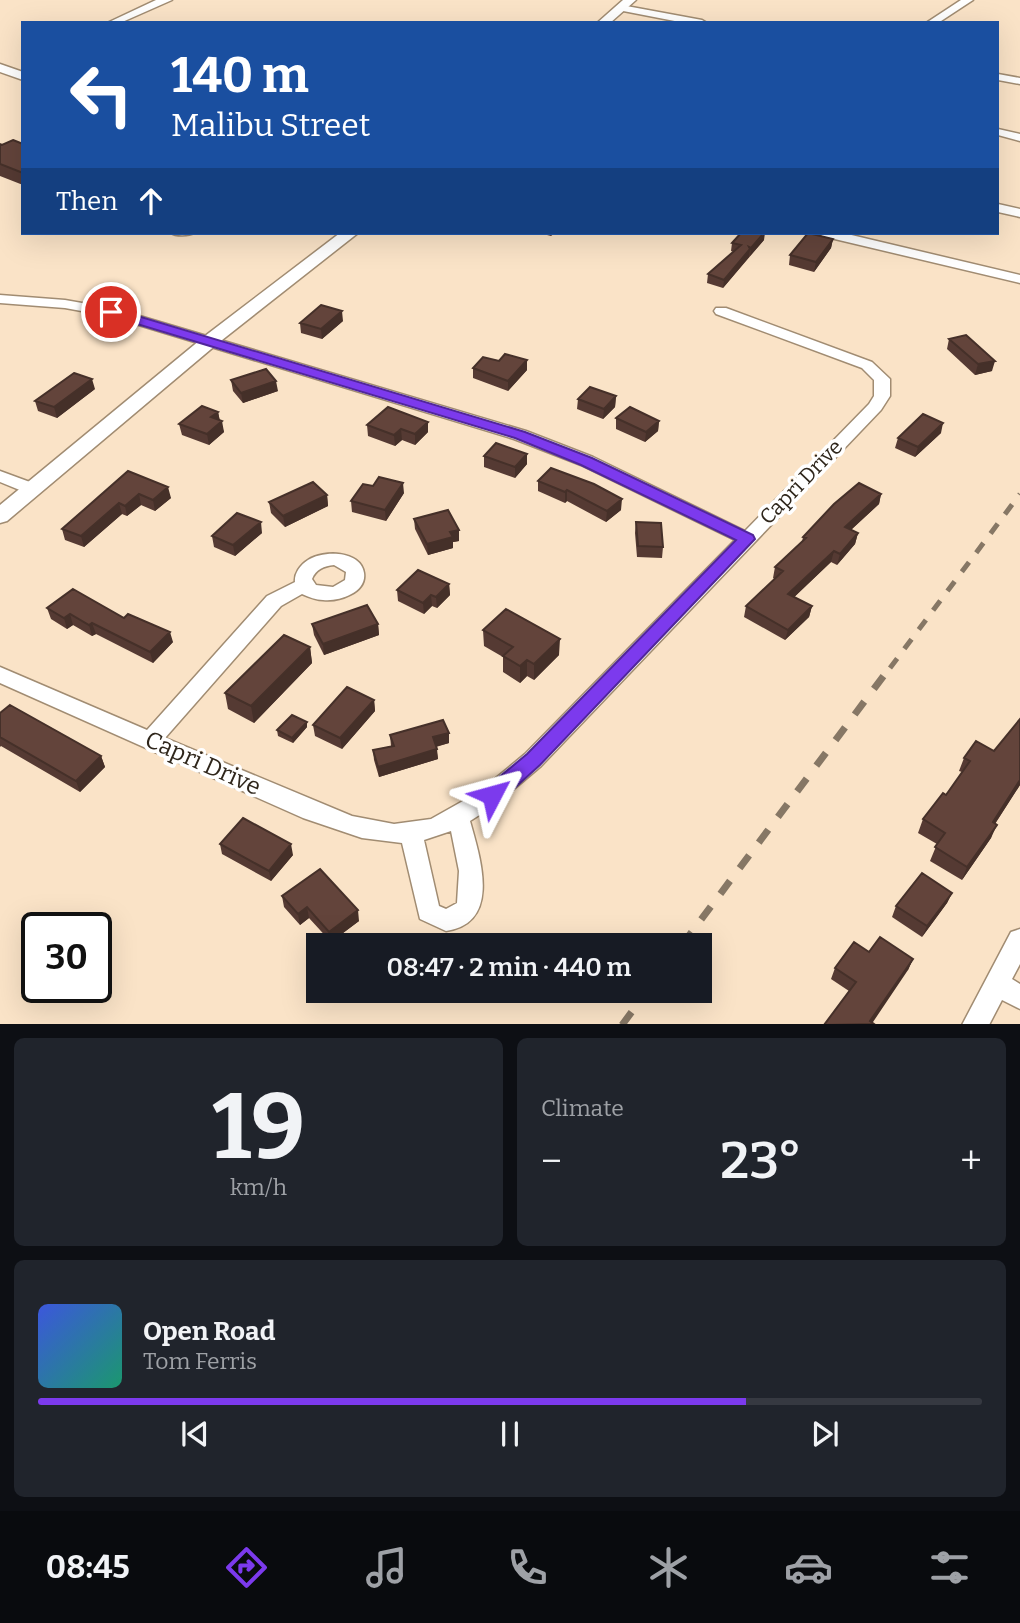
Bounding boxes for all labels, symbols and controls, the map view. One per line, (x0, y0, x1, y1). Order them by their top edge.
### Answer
text: 140 m (171, 46, 309, 105)
icon: left (56, 49, 147, 140)
text: Malibu Street (171, 106, 370, 144)
icon: ahead (132, 182, 170, 220)
text: Then (56, 186, 118, 217)
pin (81, 282, 141, 342)
icon: arrive (92, 293, 130, 331)
street label: Capri Drive (754, 434, 848, 530)
street label: Capri Drive (141, 725, 265, 801)
position arrow (455, 758, 529, 832)
speed limit sign: 30 (21, 912, 112, 1003)
text: 08:47 · 2 min · 440 m (387, 952, 631, 983)
text: 19 (212, 1073, 305, 1182)
text: Climate (541, 1094, 624, 1122)
text: 23° (720, 1129, 802, 1192)
text: − (541, 1138, 562, 1184)
text: + (960, 1138, 982, 1184)
text: km/h (230, 1173, 287, 1201)
text: Open Road (143, 1316, 275, 1347)
text: Tom Ferris (143, 1347, 257, 1375)
icon: previous (176, 1415, 214, 1453)
icon: pause (491, 1415, 529, 1453)
icon: next (806, 1415, 844, 1453)
icon: directions (222, 1543, 271, 1592)
icon: music (362, 1543, 411, 1592)
icon: phone (503, 1543, 552, 1592)
icon: climate (644, 1543, 693, 1592)
icon: car (784, 1543, 833, 1592)
icon: filters (925, 1543, 974, 1592)
text: 08:45 (46, 1548, 130, 1586)

